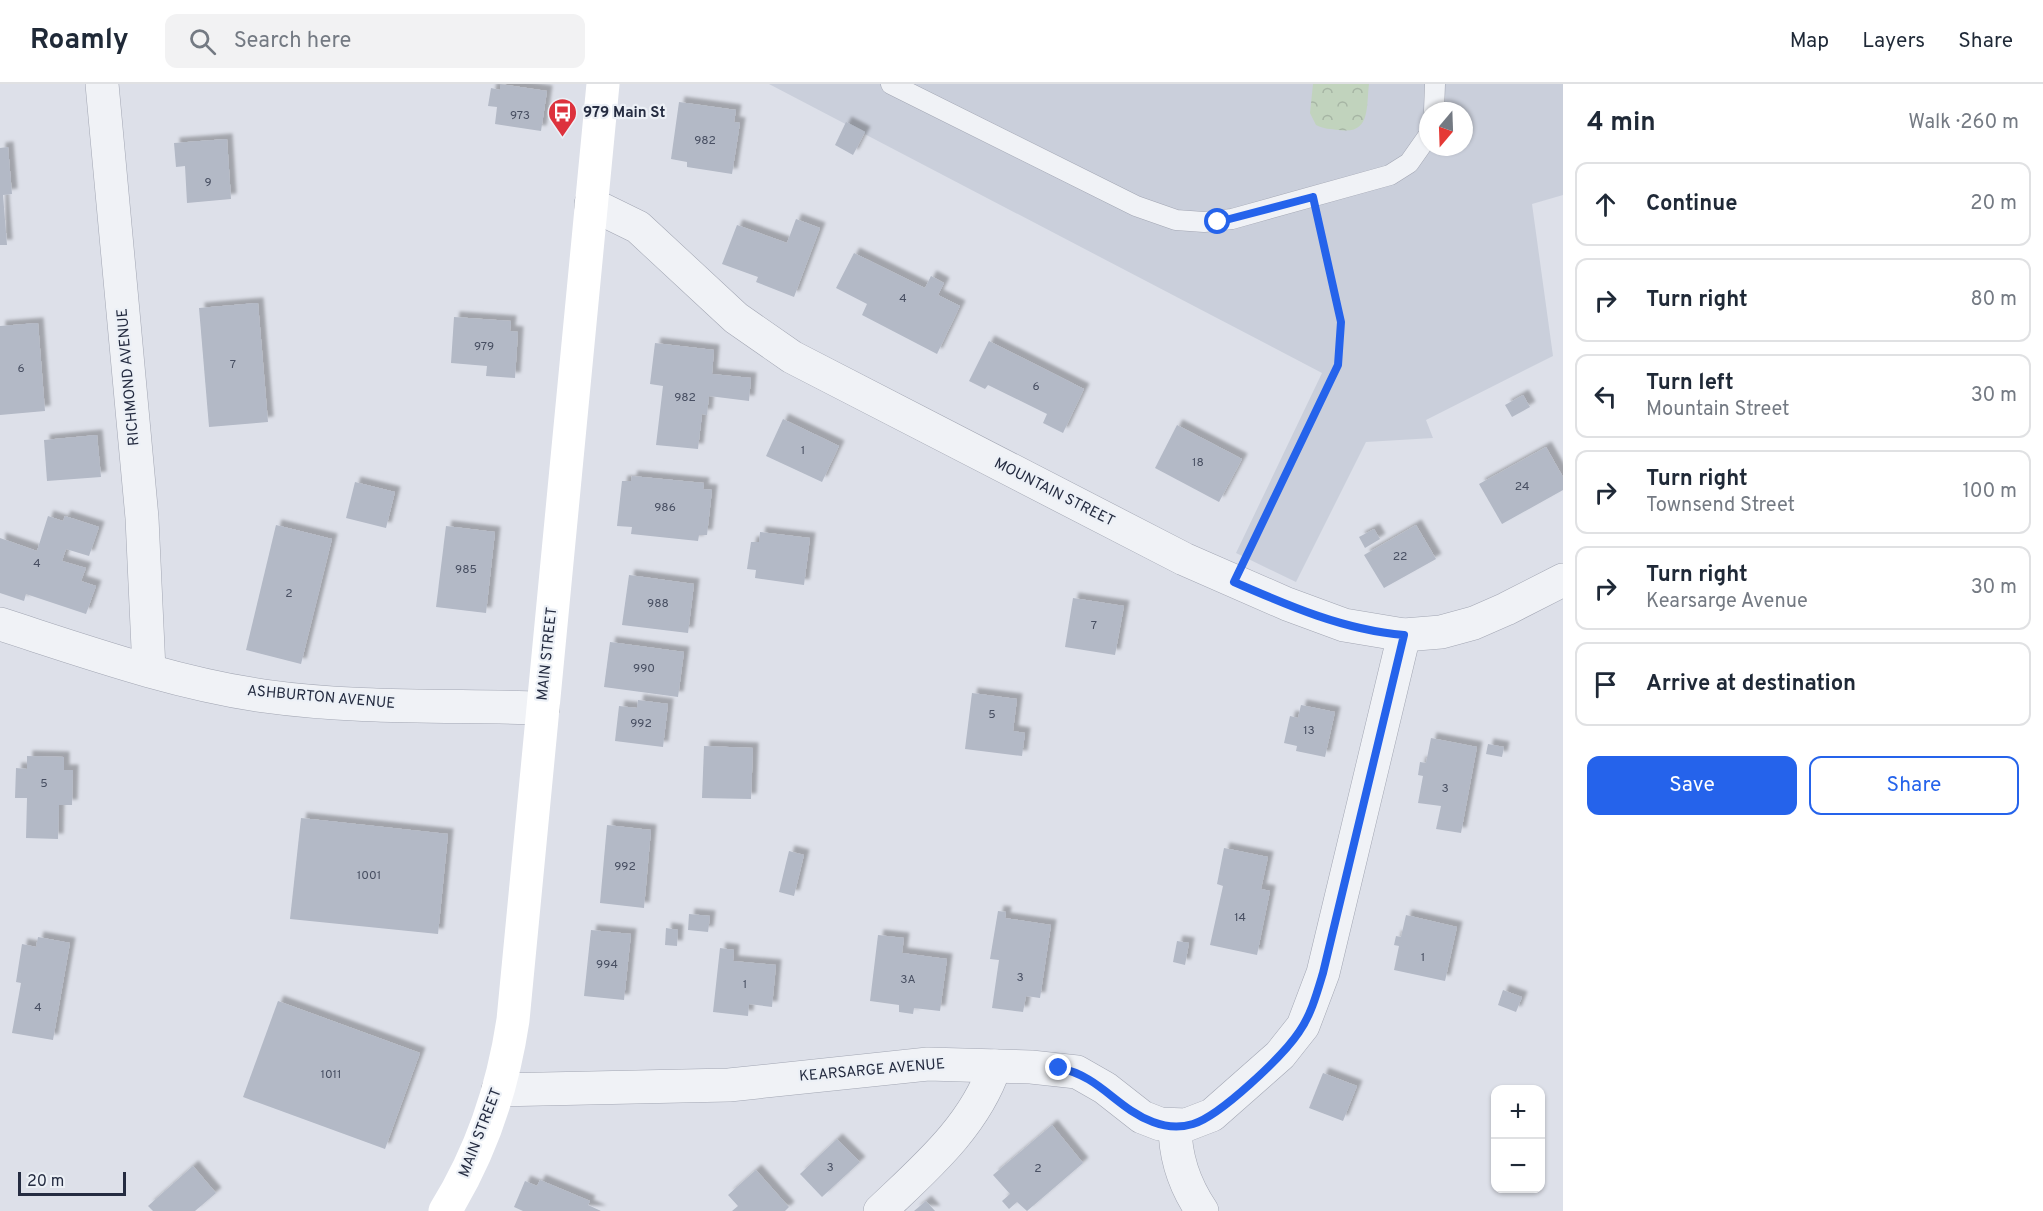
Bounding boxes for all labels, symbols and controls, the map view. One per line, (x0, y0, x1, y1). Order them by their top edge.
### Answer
search box (165, 14, 585, 68)
text: Roamly (30, 23, 129, 59)
icon: search (186, 25, 219, 58)
text: Search here (234, 28, 351, 55)
text: Map (1790, 28, 1829, 55)
text: Layers (1862, 28, 1925, 55)
text: Share (1958, 28, 2013, 55)
bus stop icon: 979 Main St (546, 97, 578, 139)
north arrow (1419, 102, 1473, 156)
place label: 979 Main St (583, 104, 665, 123)
text: 4 min (1587, 107, 1656, 140)
house number: 973 (510, 108, 530, 124)
text: Walk · 260 m (1908, 110, 2019, 136)
house number: 982 (694, 133, 716, 149)
house number: 9 (204, 175, 212, 191)
icon: ahead (1589, 188, 1622, 221)
text: Continue (1646, 191, 1737, 218)
text: 20 m (1970, 191, 2017, 217)
route start (1204, 208, 1230, 234)
icon: right (1589, 284, 1622, 317)
text: Turn right (1646, 287, 1748, 314)
text: 80 m (1971, 287, 2017, 313)
house number: 4 (899, 291, 907, 307)
street label: RICHMOND AVENUE (114, 307, 144, 447)
house number: 979 (474, 339, 494, 355)
house number: 7 (230, 357, 236, 373)
house number: 6 (17, 361, 25, 377)
text: Turn left (1646, 370, 1734, 397)
house number: 6 (1032, 379, 1040, 395)
icon: left (1589, 380, 1622, 413)
text: 30 m (1971, 383, 2017, 409)
house number: 982 (674, 390, 696, 406)
text: Mountain Street (1646, 397, 1790, 423)
house number: 1 (801, 443, 805, 459)
street label: MOUNTAIN STREET (990, 454, 1118, 532)
house number: 18 (1192, 455, 1204, 471)
text: Turn right (1646, 466, 1748, 493)
icon: right (1589, 476, 1622, 509)
house number: 24 (1515, 479, 1529, 495)
text: 100 m (1962, 479, 2017, 505)
text: Townsend Street (1646, 493, 1795, 519)
house number: 986 (654, 500, 676, 516)
house number: 22 (1393, 549, 1407, 565)
house number: 4 (33, 556, 41, 572)
house number: 985 (455, 562, 477, 578)
text: Turn right (1646, 562, 1748, 589)
icon: right (1589, 572, 1622, 605)
text: 30 m (1971, 575, 2017, 601)
house number: 2 (285, 586, 293, 602)
text: Kearsarge Avenue (1646, 589, 1808, 615)
house number: 988 (647, 596, 669, 612)
street label: MAIN STREET (534, 606, 562, 702)
house number: 7 (1091, 618, 1097, 634)
house number: 990 (633, 661, 655, 677)
icon: arrive (1589, 668, 1622, 701)
text: Arrive at destination (1646, 671, 1856, 698)
street label: ASHBURTON AVENUE (246, 682, 396, 714)
house number: 5 (988, 707, 996, 723)
house number: 992 (630, 716, 652, 732)
house number: 13 (1303, 723, 1315, 739)
button: Save (1587, 756, 1797, 815)
button: Share (1809, 756, 2019, 815)
house number: 5 (40, 776, 48, 792)
house number: 3 (1441, 781, 1449, 797)
house number: 992 (614, 859, 636, 875)
house number: 1001 (357, 868, 381, 884)
house number: 14 (1234, 910, 1246, 926)
house number: 1 (1421, 950, 1425, 966)
house number: 994 (596, 957, 618, 973)
house number: 3 (1016, 970, 1024, 986)
house number: 3A (900, 972, 916, 988)
house number: 1 (743, 977, 747, 993)
house number: 4 (34, 1000, 42, 1016)
route end (1045, 1054, 1071, 1080)
street label: KEARSARGE AVENUE (798, 1055, 946, 1087)
house number: 1011 (320, 1067, 342, 1083)
map controls (1491, 1085, 1545, 1193)
button: + (1491, 1085, 1545, 1139)
street label: MAIN STREET (455, 1086, 507, 1180)
button: − (1491, 1139, 1545, 1193)
house number: 3 (826, 1160, 834, 1176)
house number: 2 (1034, 1161, 1042, 1177)
scale bar (18, 1169, 126, 1196)
text: 20 m (27, 1172, 64, 1192)

